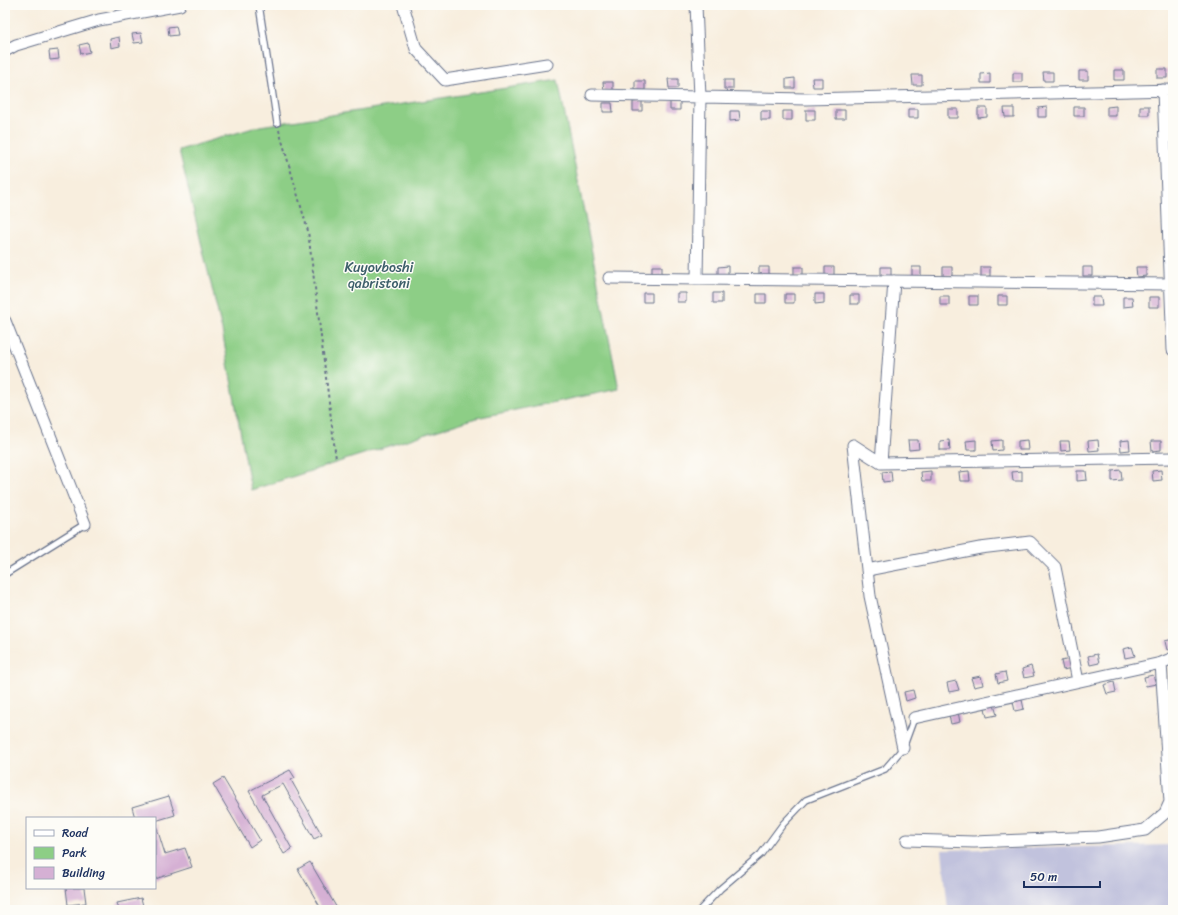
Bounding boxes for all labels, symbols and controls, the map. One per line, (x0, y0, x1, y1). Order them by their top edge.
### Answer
park label: Kuyovboshi qabristoni (345, 255, 415, 296)
legend (26, 817, 156, 889)
text: Road (62, 822, 89, 844)
text: Park (62, 842, 87, 864)
text: Building (62, 862, 105, 884)
scale bar (1024, 863, 1100, 889)
text: 50 m (1030, 866, 1057, 888)

